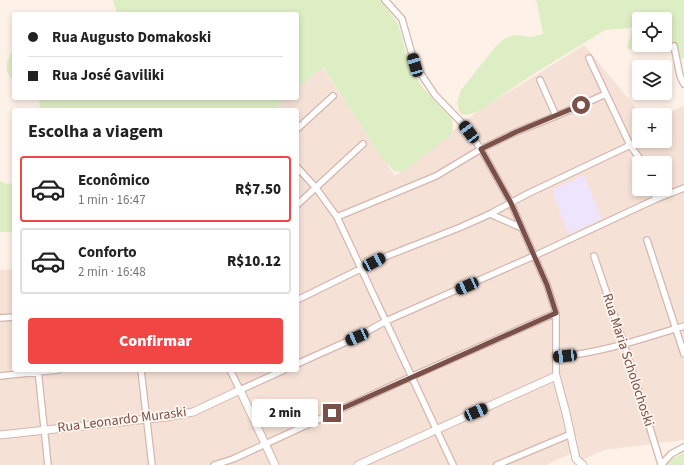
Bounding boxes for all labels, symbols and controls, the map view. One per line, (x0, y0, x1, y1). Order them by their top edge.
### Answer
map controls (632, 12, 672, 196)
button: locate (632, 12, 672, 52)
text: Rua Augusto Domakoski (52, 27, 211, 48)
car (406, 52, 424, 78)
button: layers (632, 60, 672, 100)
text: Rua José Gaviliki (52, 65, 164, 86)
route start (572, 96, 590, 114)
button: + (632, 108, 672, 148)
text: Escolha a viagem (28, 119, 163, 144)
car (457, 119, 481, 145)
button: − (632, 156, 672, 196)
text: Econômico (78, 170, 150, 191)
icon: car (30, 171, 66, 207)
text: R$7.50 (235, 179, 281, 200)
text: 1 min · 16:47 (78, 191, 146, 209)
text: Conforto (78, 242, 137, 263)
icon: car (30, 243, 66, 279)
text: R$10.12 (227, 251, 281, 272)
car (361, 251, 387, 273)
text: 2 min · 16:48 (78, 263, 146, 281)
car (454, 276, 480, 296)
street label: Rua Maria Scholochoski (597, 291, 659, 429)
button: Confirmar (28, 318, 283, 364)
car (344, 327, 370, 347)
car (552, 349, 578, 363)
callout: 2 min (252, 399, 318, 427)
street label: Rua Leonardo Muraski (56, 402, 188, 438)
car (463, 402, 489, 422)
text: 2 min (269, 404, 301, 422)
route end (323, 404, 341, 422)

